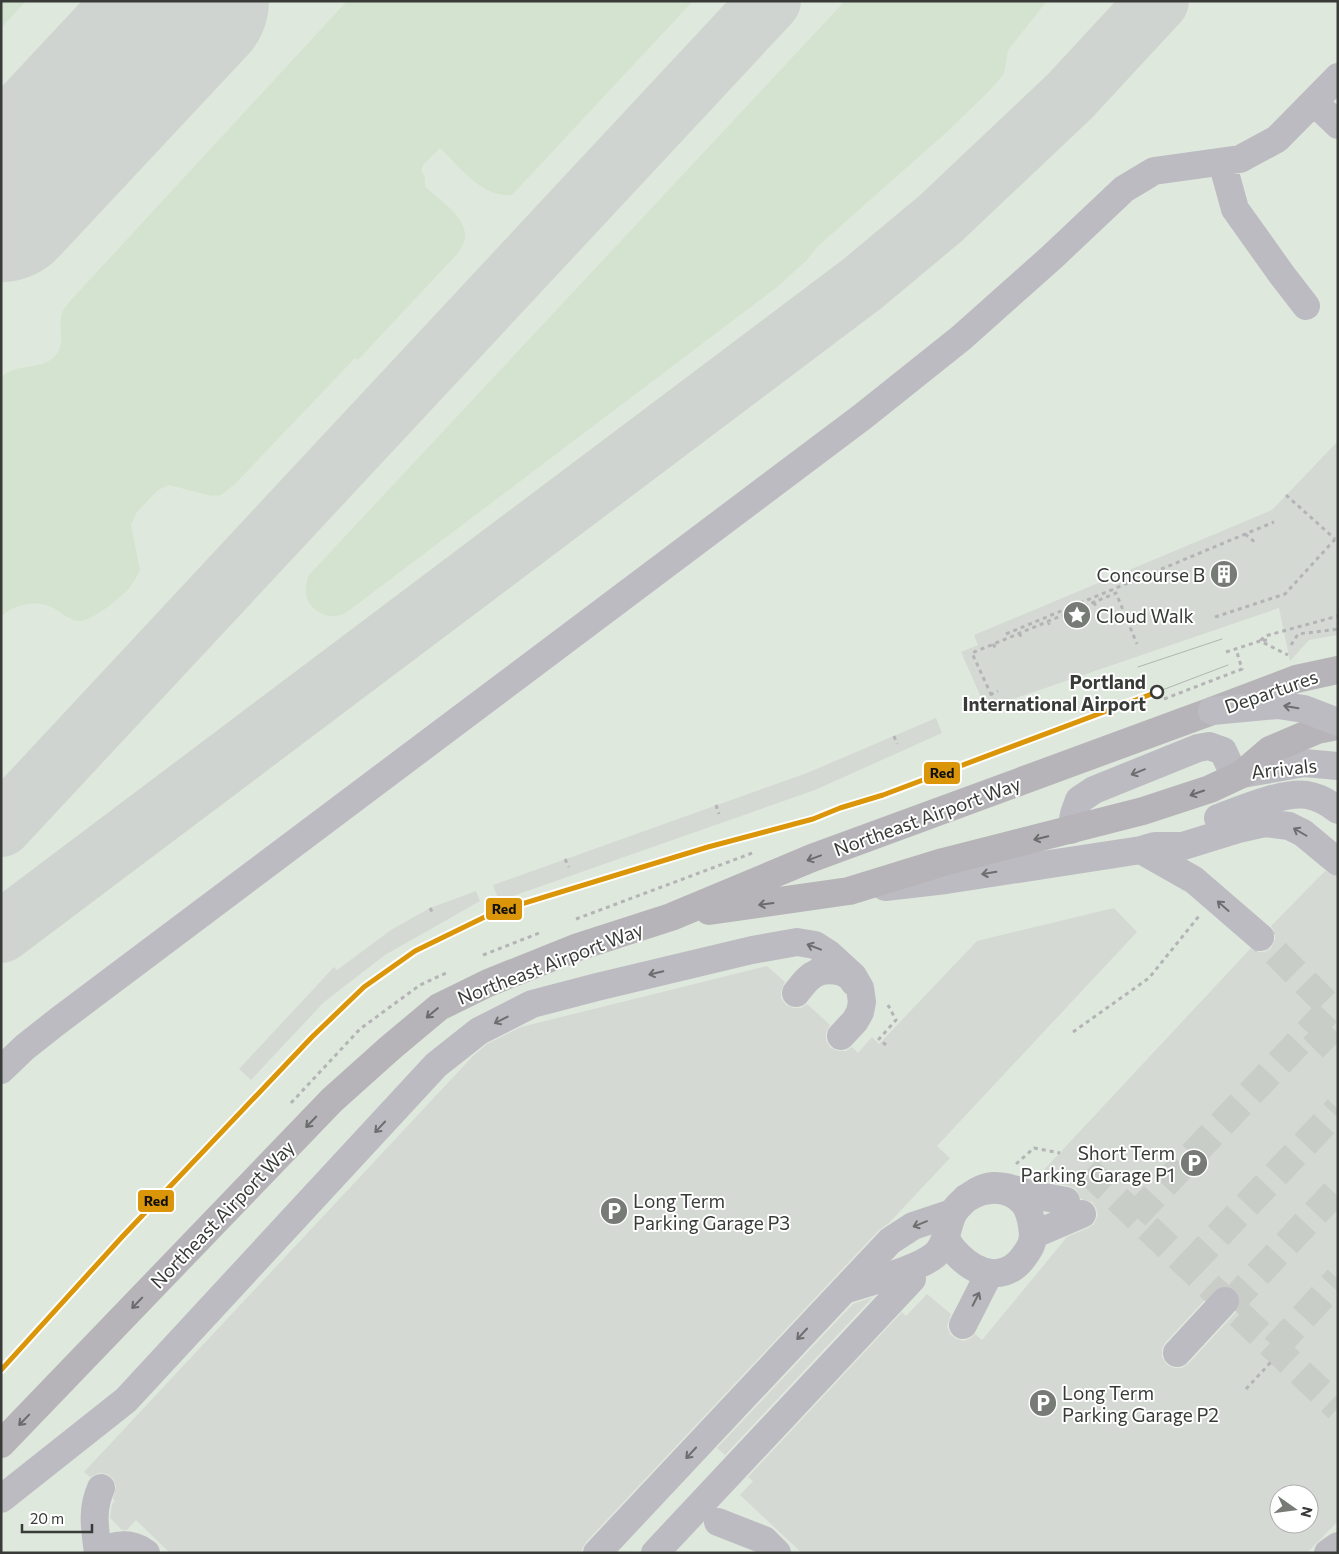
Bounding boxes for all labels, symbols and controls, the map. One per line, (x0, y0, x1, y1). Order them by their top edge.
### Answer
building icon: Concourse B (1209, 559, 1239, 589)
place label: Concourse B (1097, 563, 1205, 586)
place icon: Cloud Walk (1062, 600, 1092, 630)
place label: Cloud Walk (1096, 604, 1194, 627)
street label: Departures (1221, 664, 1321, 718)
place label: Portland International Airport (963, 670, 1146, 715)
marker: Portland International Airport (1150, 685, 1164, 699)
one-way arrow (1284, 702, 1300, 712)
street label: Arrivals (1250, 753, 1318, 783)
line badge: Red (923, 761, 961, 785)
text: Red (930, 764, 954, 781)
one-way arrow (1131, 768, 1147, 777)
street label: Northeast Airport Way (830, 771, 1024, 861)
one-way arrow (1190, 789, 1206, 798)
one-way arrow (1293, 826, 1307, 836)
one-way arrow (1034, 834, 1050, 843)
one-way arrow (806, 854, 822, 863)
one-way arrow (981, 869, 997, 879)
line badge: Red (485, 897, 523, 921)
one-way arrow (758, 899, 774, 909)
text: Red (492, 900, 516, 917)
one-way arrow (1217, 900, 1230, 911)
street label: Northeast Airport Way (454, 917, 646, 1009)
one-way arrow (807, 942, 822, 951)
one-way arrow (648, 969, 664, 978)
one-way arrow (426, 1008, 439, 1019)
one-way arrow (494, 1016, 509, 1025)
one-way arrow (305, 1115, 317, 1128)
one-way arrow (374, 1121, 386, 1133)
street label: Northeast Airport Way (145, 1135, 299, 1293)
place label: Short Term Parking Garage P1 (1021, 1141, 1175, 1186)
parking icon: Short Term Parking Garage P1 (1179, 1148, 1209, 1178)
line badge: Red (137, 1189, 175, 1213)
place label: Long Term Parking Garage P3 (633, 1189, 790, 1234)
text: Red (144, 1192, 168, 1209)
parking icon: Long Term Parking Garage P3 (599, 1196, 629, 1226)
one-way arrow (912, 1220, 928, 1229)
one-way arrow (972, 1292, 981, 1307)
one-way arrow (131, 1296, 143, 1309)
one-way arrow (796, 1328, 808, 1341)
place label: Long Term Parking Garage P2 (1062, 1381, 1219, 1426)
parking icon: Long Term Parking Garage P2 (1028, 1388, 1058, 1418)
one-way arrow (18, 1414, 30, 1426)
one-way arrow (685, 1446, 697, 1459)
north arrow (1269, 1484, 1319, 1534)
scale bar (22, 1502, 92, 1534)
text: N (1298, 1505, 1317, 1519)
text: 20 m (30, 1509, 64, 1527)

